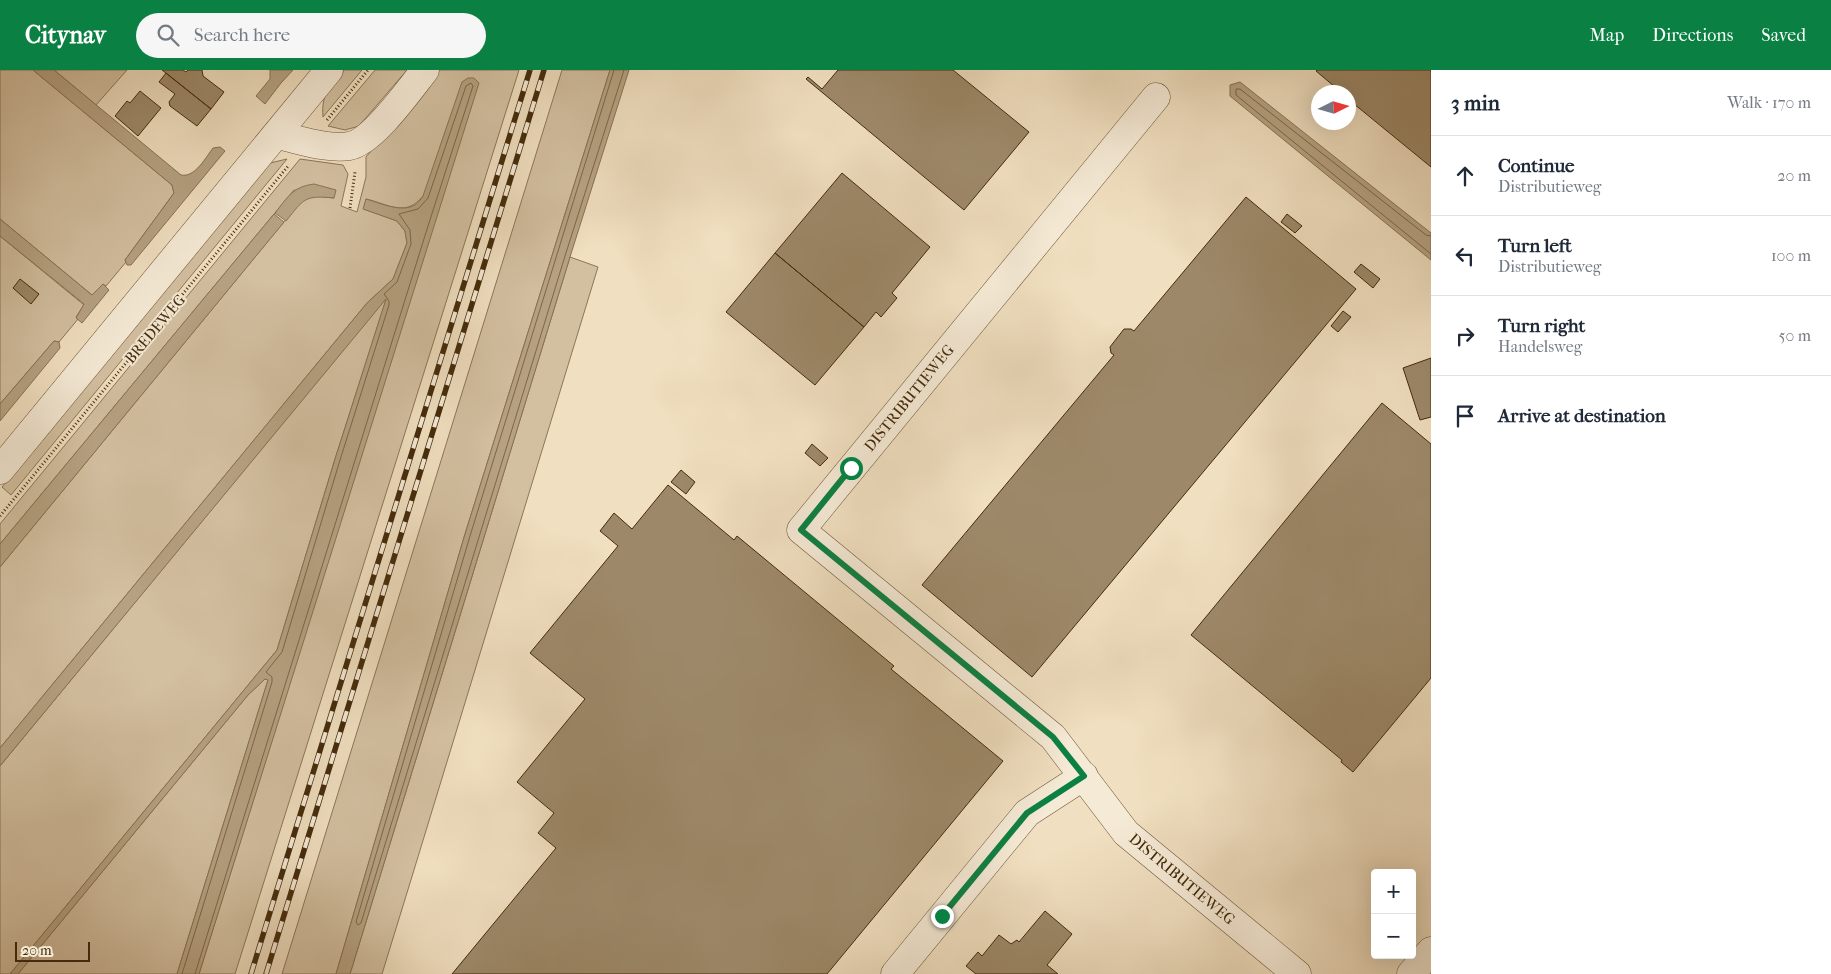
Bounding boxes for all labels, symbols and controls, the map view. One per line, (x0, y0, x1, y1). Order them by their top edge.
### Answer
search box (136, 13, 486, 58)
text: Citynav (25, 21, 106, 49)
icon: search (154, 21, 182, 49)
text: Search here (194, 24, 290, 46)
text: Map (1590, 25, 1624, 46)
text: Directions (1652, 25, 1733, 46)
text: Saved (1761, 25, 1806, 46)
north arrow (1311, 85, 1356, 130)
text: 3 min (1451, 91, 1500, 115)
text: Walk · 170 m (1727, 93, 1811, 112)
text: Continue (1498, 155, 1574, 177)
icon: ahead (1451, 162, 1479, 190)
text: 20 m (1777, 166, 1811, 185)
text: Distributieweg (1498, 177, 1601, 196)
text: Turn left (1498, 235, 1572, 257)
icon: left (1451, 242, 1479, 270)
text: 100 m (1771, 246, 1811, 265)
text: Distributieweg (1498, 257, 1601, 276)
street label: BREDEWEG (121, 291, 189, 367)
text: Turn right (1498, 315, 1585, 337)
icon: right (1451, 322, 1479, 350)
text: 50 m (1779, 326, 1811, 345)
text: Handelsweg (1498, 337, 1582, 356)
street label: DISTRIBUTIEWEG (860, 341, 958, 455)
icon: arrive (1451, 402, 1479, 430)
text: Arrive at destination (1498, 405, 1666, 427)
route start (840, 457, 863, 480)
street label: DISTRIBUTIEWEG (1125, 830, 1239, 929)
map controls (1371, 869, 1416, 959)
button: + (1371, 869, 1416, 914)
route end (931, 905, 954, 928)
button: − (1371, 914, 1416, 959)
scale bar (15, 939, 90, 962)
text: 20 m (22, 942, 52, 959)

